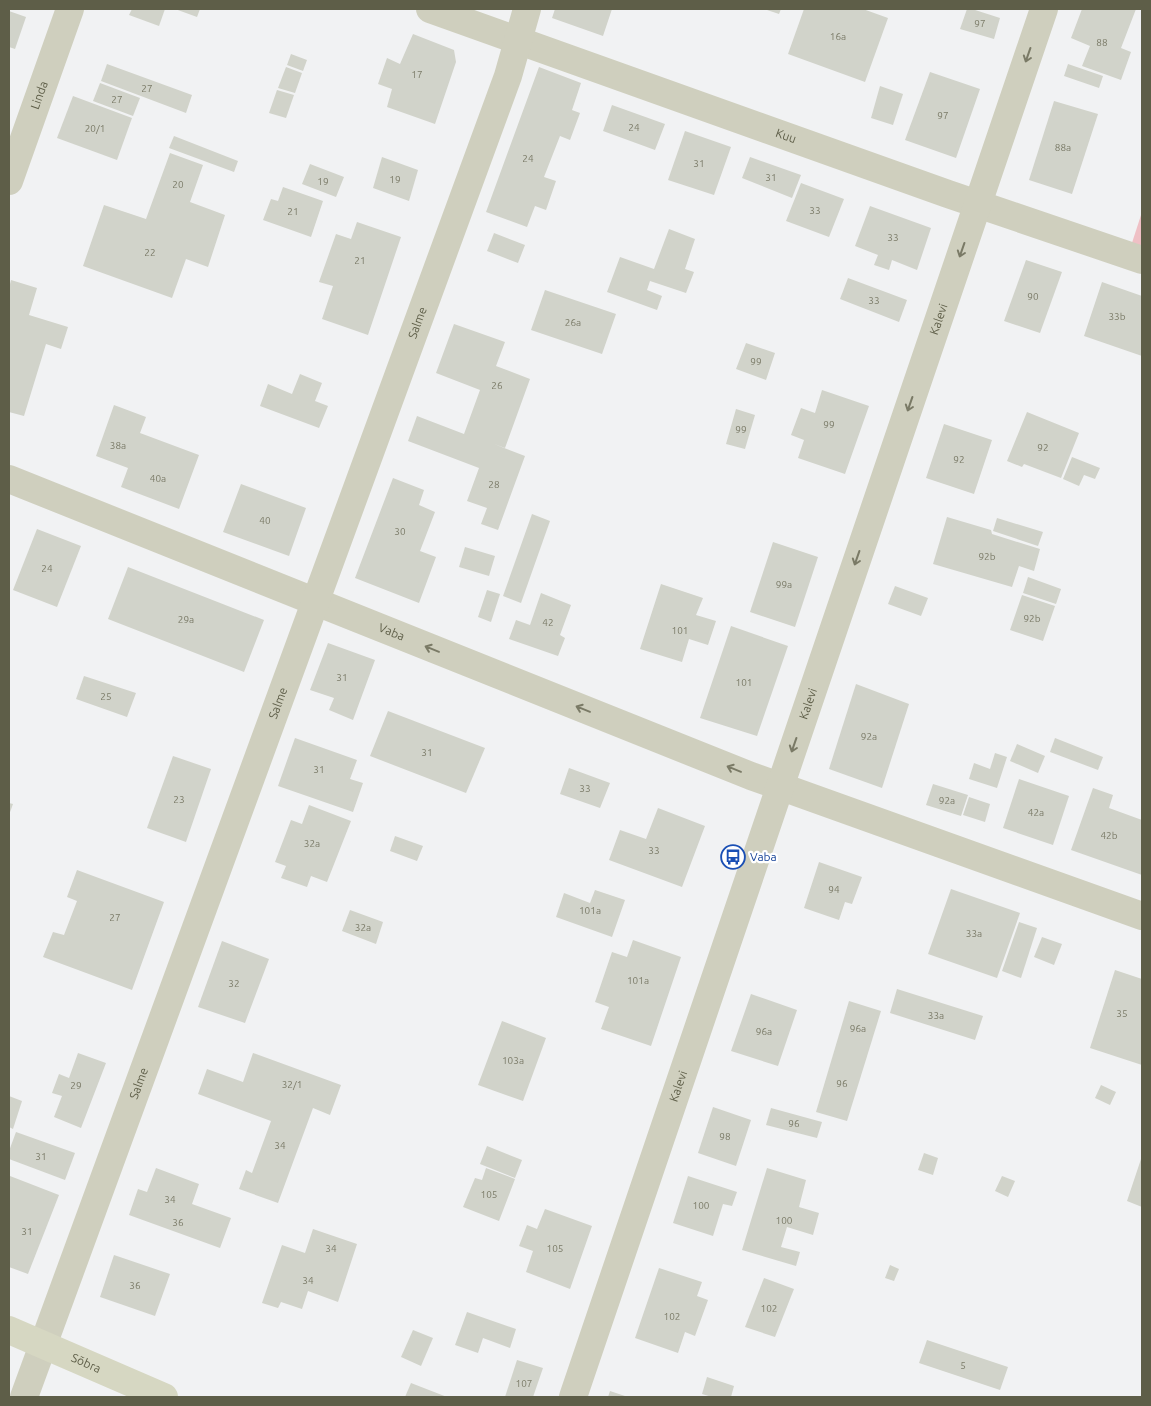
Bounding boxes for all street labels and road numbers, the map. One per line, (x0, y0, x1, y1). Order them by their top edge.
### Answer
street label: Linda (28, 79, 50, 111)
street label: Kuu (774, 126, 798, 145)
street label: Kalevi (927, 302, 950, 336)
street label: Salme (405, 305, 429, 340)
street label: Vaba (377, 621, 407, 643)
street label: Salme (266, 685, 289, 720)
street label: Kalevi (796, 686, 819, 721)
street label: Salme (127, 1066, 150, 1101)
street label: Kalevi (667, 1069, 689, 1103)
street label: Sõbra (69, 1351, 103, 1375)

